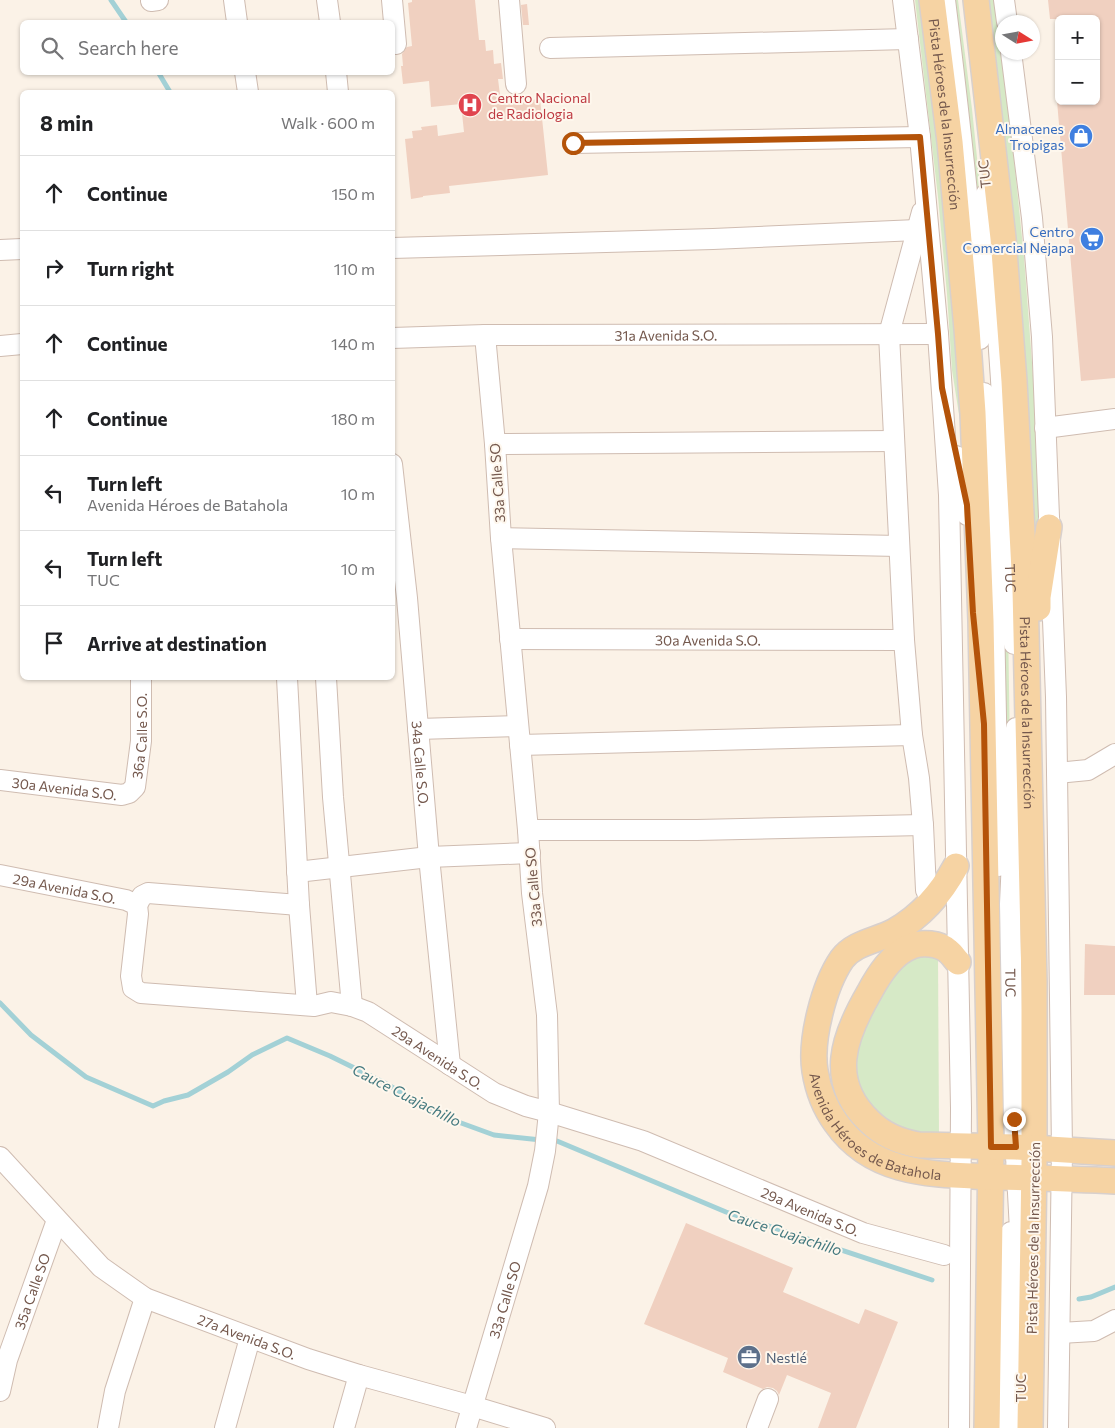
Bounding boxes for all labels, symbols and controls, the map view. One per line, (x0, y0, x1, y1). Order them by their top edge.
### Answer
north arrow (995, 15, 1040, 60)
map controls (1055, 15, 1100, 105)
button: + (1055, 15, 1100, 60)
street label: Pista Héroes de la Insurrección (926, 17, 965, 211)
search box (20, 20, 395, 75)
icon: search (38, 34, 66, 62)
text: Search here (78, 36, 178, 59)
button: − (1055, 60, 1100, 105)
place label: Centro Nacional de Radiologia (488, 89, 591, 122)
hospital icon: Centro Nacional de Radiologia (457, 92, 483, 118)
text: 8 min (40, 110, 93, 135)
text: Walk · 600 m (281, 113, 375, 132)
place label: Almacenes Tropigas (995, 120, 1064, 153)
shop icon: Almacenes Tropigas (1068, 123, 1094, 149)
route start (562, 132, 585, 155)
street label: TUC (974, 159, 994, 189)
icon: ahead (40, 179, 68, 207)
text: Continue (87, 182, 167, 205)
text: 150 m (332, 184, 375, 203)
place label: Centro Comercial Nejapa (963, 223, 1074, 256)
supermarket icon: Centro Comercial Nejapa (1079, 226, 1105, 252)
icon: right (40, 254, 68, 282)
text: Turn right (87, 257, 174, 280)
text: 110 m (334, 259, 375, 278)
street label: 31a Avenida S.O. (615, 326, 717, 343)
icon: ahead (40, 329, 68, 357)
text: Continue (87, 332, 167, 355)
text: 140 m (331, 334, 375, 353)
icon: ahead (40, 404, 68, 432)
text: Continue (87, 407, 167, 430)
text: 180 m (331, 409, 375, 428)
street label: 33a Calle SO (486, 443, 508, 523)
text: Turn left (87, 472, 162, 495)
icon: left (40, 479, 68, 507)
text: 10 m (341, 484, 375, 503)
text: Avenida Héroes de Batahola (87, 495, 288, 514)
text: Turn left (87, 547, 162, 570)
icon: left (40, 554, 68, 582)
text: 10 m (341, 559, 375, 578)
street label: TUC (1002, 563, 1020, 593)
text: TUC (87, 570, 120, 589)
street label: Pista Héroes de la Insurrección (1017, 616, 1039, 809)
icon: arrive (40, 629, 68, 657)
street label: 30a Avenida S.O. (655, 631, 761, 648)
text: Arrive at destination (87, 632, 267, 655)
street label: 36a Calle S.O. (128, 693, 150, 780)
street label: 34a Calle S.O. (409, 720, 433, 807)
street label: 30a Avenida S.O. (11, 773, 118, 803)
street label: 33a Calle SO (521, 847, 545, 927)
street label: 29a Avenida S.O. (12, 869, 118, 906)
street label: TUC (1003, 968, 1020, 997)
street label: 29a Avenida S.O. (389, 1021, 487, 1092)
water label: Cauce Cuajachillo (350, 1060, 464, 1130)
street label: Avenida Héroes de Batahola (807, 1071, 942, 1183)
route end (1003, 1108, 1026, 1131)
street label: Pista Héroes de la Insurrección (1023, 1142, 1043, 1334)
street label: 29a Avenida S.O. (759, 1183, 862, 1239)
water label: Cauce Cuajachillo (725, 1205, 845, 1259)
street label: 35a Calle SO (10, 1251, 53, 1332)
street label: 33a Calle SO (485, 1259, 524, 1340)
street label: 27a Avenida S.O. (195, 1310, 298, 1362)
office icon: Nestlé (736, 1344, 762, 1370)
place label: Nestlé (766, 1349, 807, 1366)
street label: TUC (1012, 1374, 1029, 1402)

